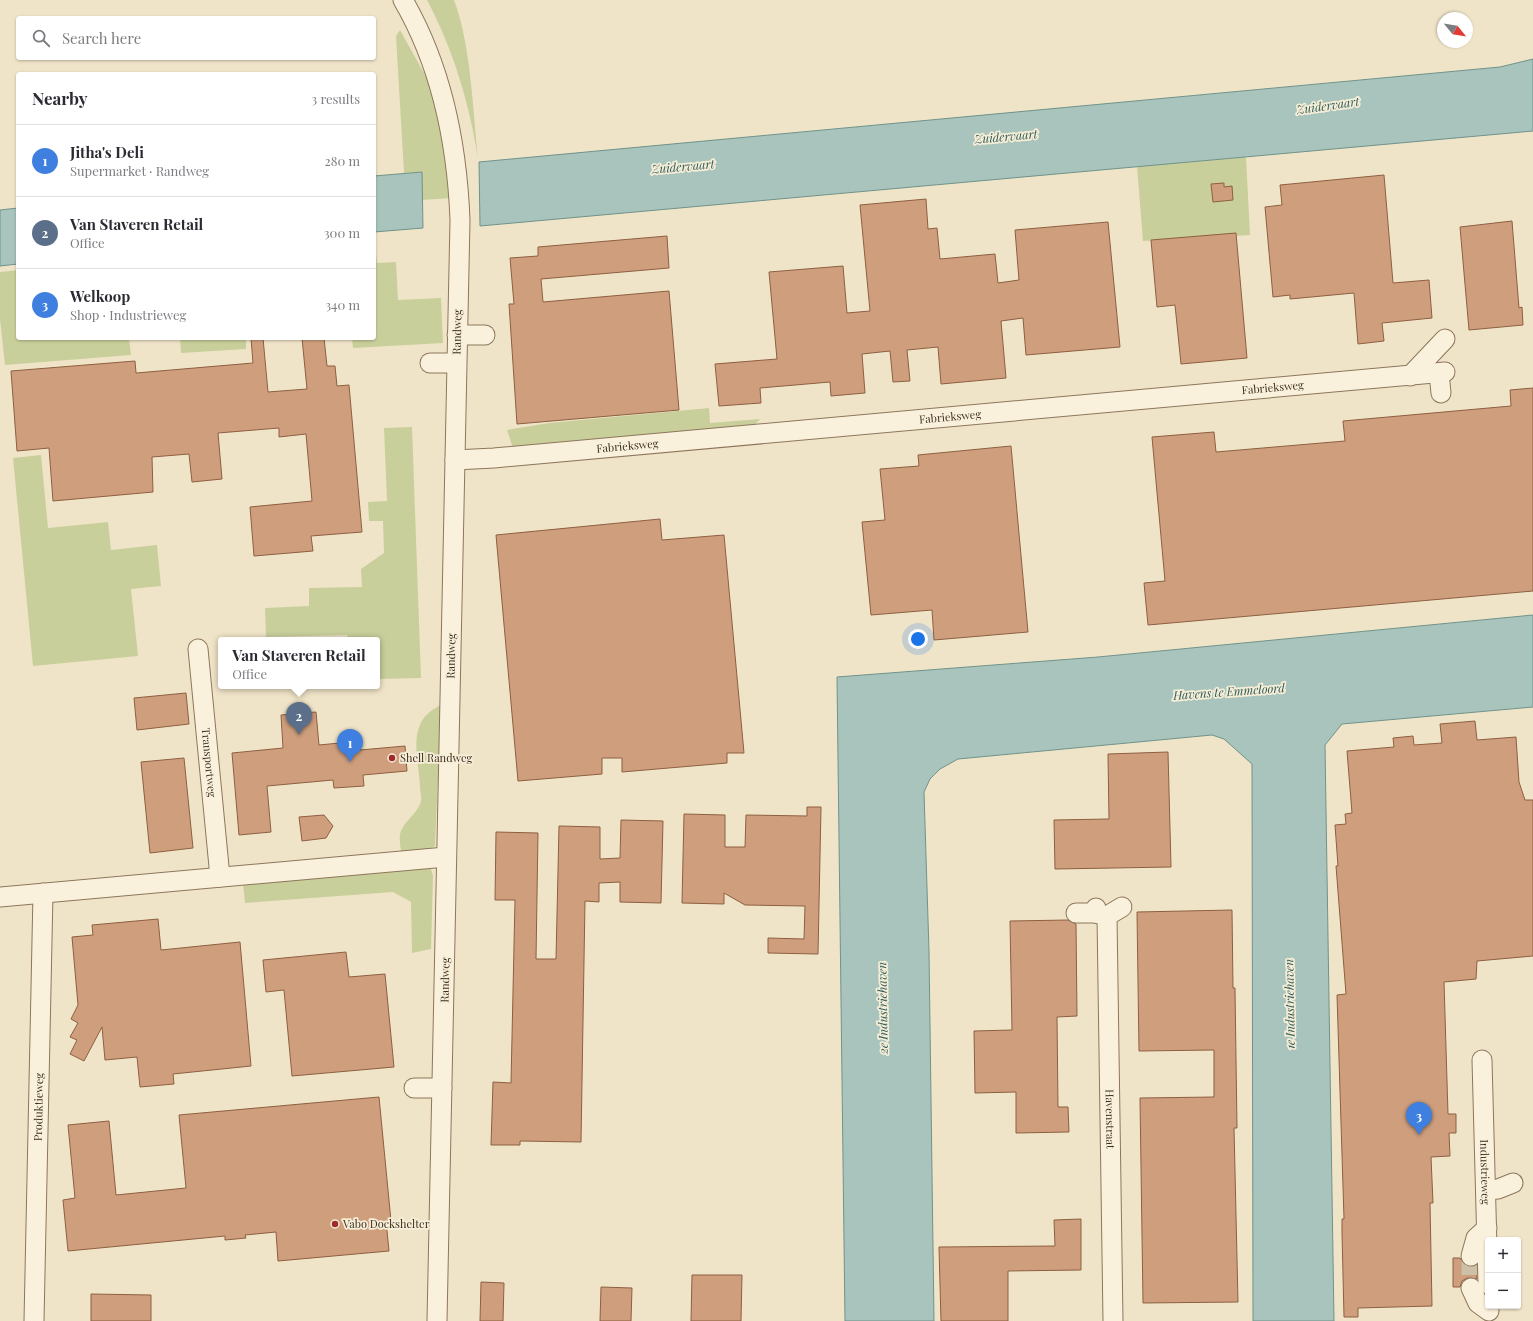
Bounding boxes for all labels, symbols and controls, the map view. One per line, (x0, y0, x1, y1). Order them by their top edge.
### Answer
north arrow (1437, 12, 1473, 48)
search box (16, 16, 376, 60)
icon: search (30, 27, 52, 49)
text: Search here (62, 28, 141, 48)
text: Nearby (32, 87, 87, 109)
text: 3 results (311, 90, 360, 107)
water label: Zuidervaart (1295, 93, 1361, 117)
water label: Zuidervaart (973, 125, 1039, 147)
text: Jitha's Deli (70, 142, 144, 162)
text: 1 (43, 152, 47, 169)
text: 280 m (324, 152, 360, 169)
water label: Zuidervaart (650, 155, 716, 177)
text: Supermarket · Randweg (70, 162, 209, 179)
text: Van Staveren Retail (70, 214, 203, 234)
text: 2 (42, 224, 48, 241)
text: 300 m (324, 224, 360, 241)
text: Office (70, 234, 105, 251)
text: Welkoop (70, 286, 130, 306)
text: 3 (42, 296, 48, 313)
text: 340 m (325, 296, 360, 313)
text: Shop · Industrieweg (70, 306, 186, 323)
street label: Randweg (449, 309, 464, 355)
street label: Fabrieksweg (1241, 377, 1305, 397)
street label: Fabrieksweg (918, 406, 982, 427)
street label: Fabrieksweg (596, 435, 659, 456)
your location (908, 629, 928, 649)
street label: Randweg (443, 633, 458, 679)
popup (218, 637, 380, 689)
text: Van Staveren Retail (232, 645, 366, 665)
text: Office (232, 665, 267, 682)
water label: Havens te Emmeloord (1172, 679, 1286, 703)
pin: 2 (286, 702, 312, 735)
street label: Transportweg (199, 727, 220, 798)
pin: 1 (337, 729, 363, 762)
place label: Shell Randweg (400, 750, 473, 765)
marker: Shell Randweg (387, 753, 397, 763)
street label: Randweg (437, 957, 452, 1003)
water label: 1e Industriehaven (1280, 959, 1298, 1049)
water label: 2e Industriehaven (873, 962, 891, 1055)
street label: Produktieweg (30, 1072, 46, 1141)
street label: Havenstraat (1103, 1089, 1118, 1149)
pin: 3 (1406, 1102, 1432, 1135)
street label: Industrieweg (1477, 1139, 1494, 1205)
place label: Vabo Dockshelter (342, 1216, 430, 1231)
marker: Vabo Dockshelter (330, 1219, 340, 1229)
map controls (1485, 1237, 1521, 1309)
button: + (1485, 1237, 1521, 1273)
button: − (1485, 1273, 1521, 1309)

